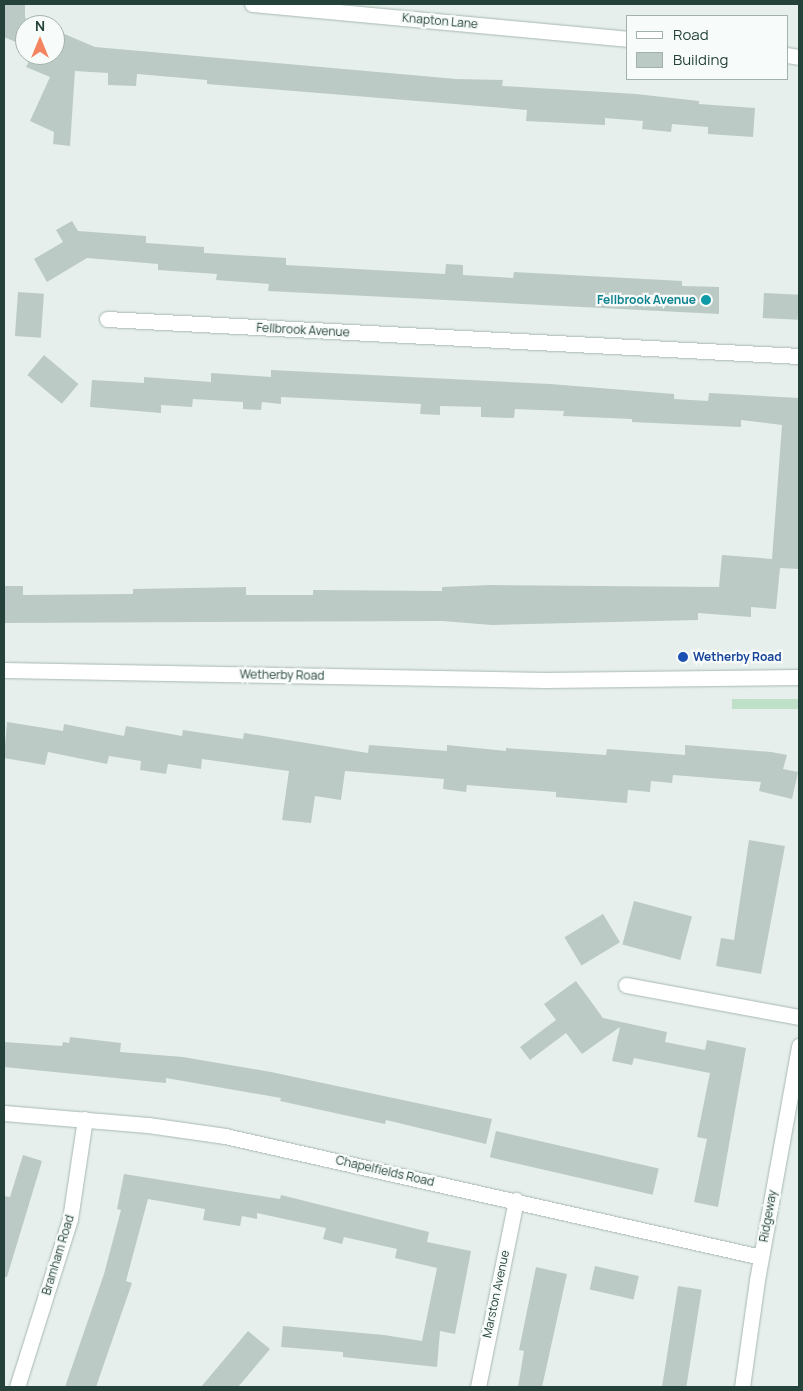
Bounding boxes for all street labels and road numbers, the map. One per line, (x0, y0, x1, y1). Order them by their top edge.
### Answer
street label: Knapton Lane (401, 11, 479, 31)
street label: Fellbrook Avenue (256, 320, 350, 340)
street label: Wetherby Road (240, 667, 324, 683)
street label: Chapelfields Road (334, 1153, 436, 1189)
street label: Ridgeway (756, 1189, 780, 1243)
street label: Bramham Road (39, 1213, 77, 1297)
street label: Marston Avenue (480, 1249, 512, 1339)

